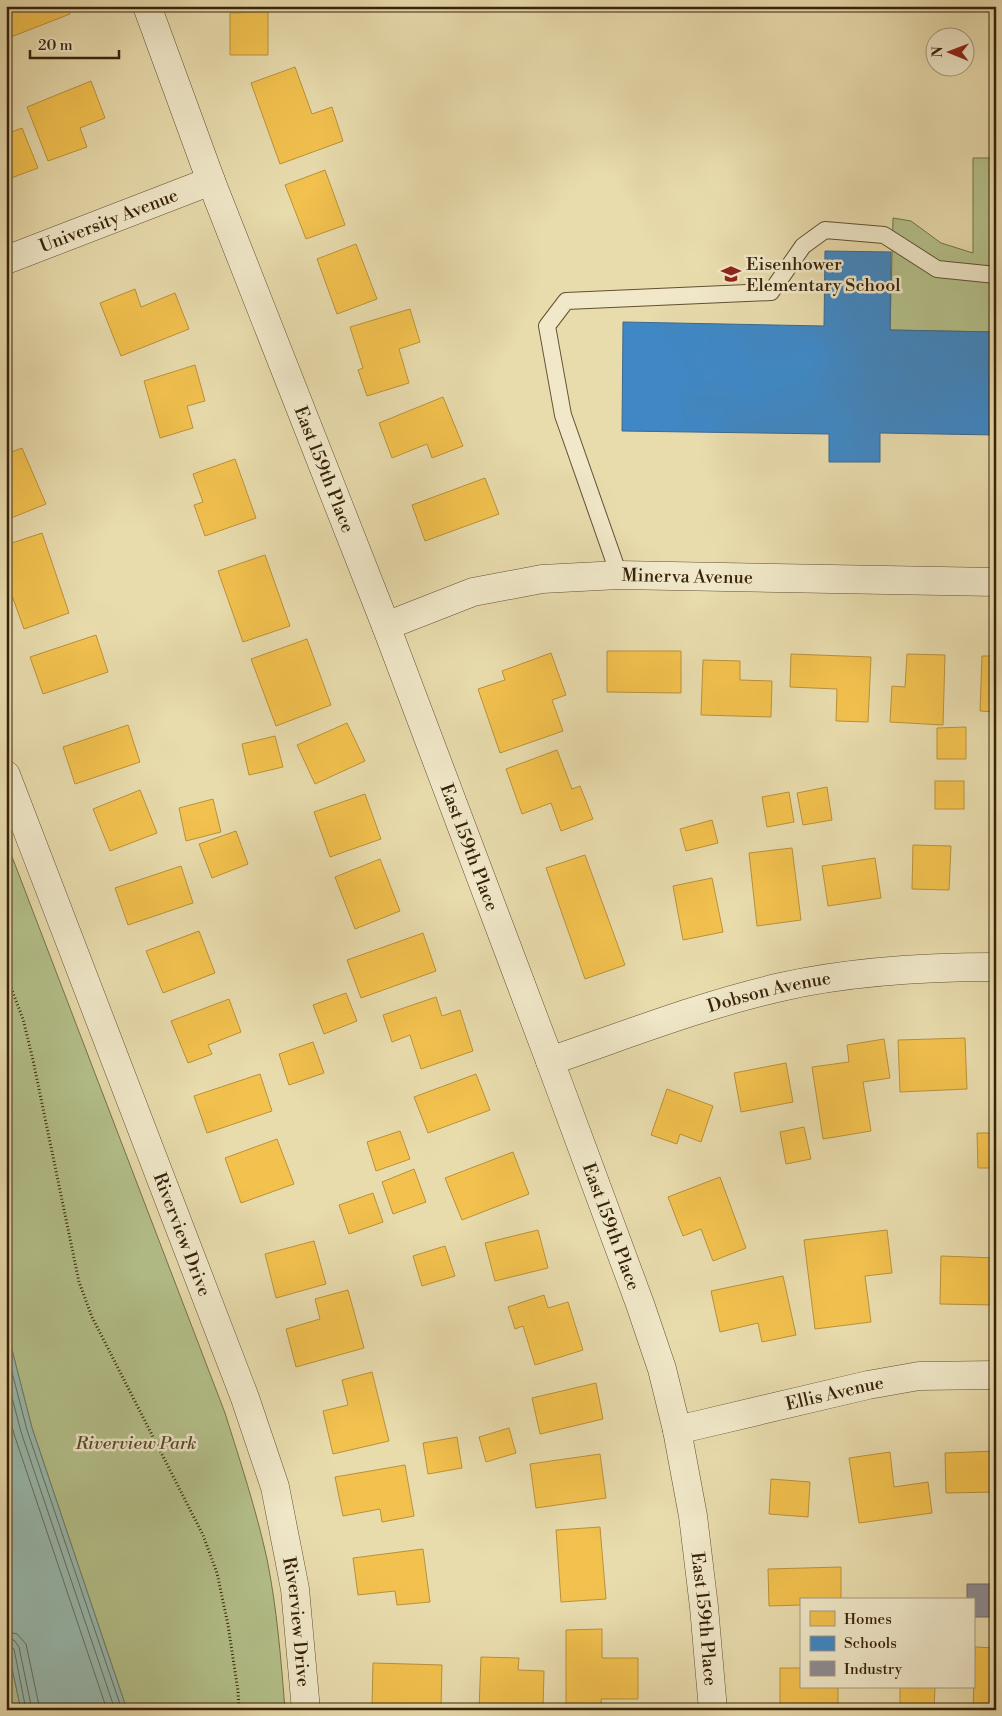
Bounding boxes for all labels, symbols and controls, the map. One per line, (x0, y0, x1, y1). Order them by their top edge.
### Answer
scale bar (30, 28, 119, 60)
north arrow (924, 28, 974, 78)
text: 20 m (38, 36, 73, 55)
text: N (929, 46, 947, 57)
street label: University Avenue (36, 184, 182, 258)
place label: Eisenhower Elementary School (746, 253, 901, 297)
school or university icon: Eisenhower Elementary School (720, 263, 742, 285)
street label: East 159th Place (289, 403, 359, 536)
street label: Minerva Avenue (621, 564, 753, 589)
street label: East 159th Place (435, 781, 503, 914)
street label: Dobson Avenue (705, 967, 832, 1018)
street label: East 159th Place (577, 1160, 645, 1294)
street label: Riverview Drive (148, 1169, 216, 1300)
street label: Ellis Avenue (783, 1371, 886, 1416)
park label: Riverview Park (75, 1432, 196, 1455)
street label: East 159th Place (685, 1551, 722, 1687)
street label: Riverview Drive (277, 1555, 315, 1688)
legend (800, 1598, 974, 1688)
text: Homes (844, 1610, 892, 1629)
text: Schools (844, 1634, 897, 1653)
text: Industry (844, 1660, 903, 1679)

